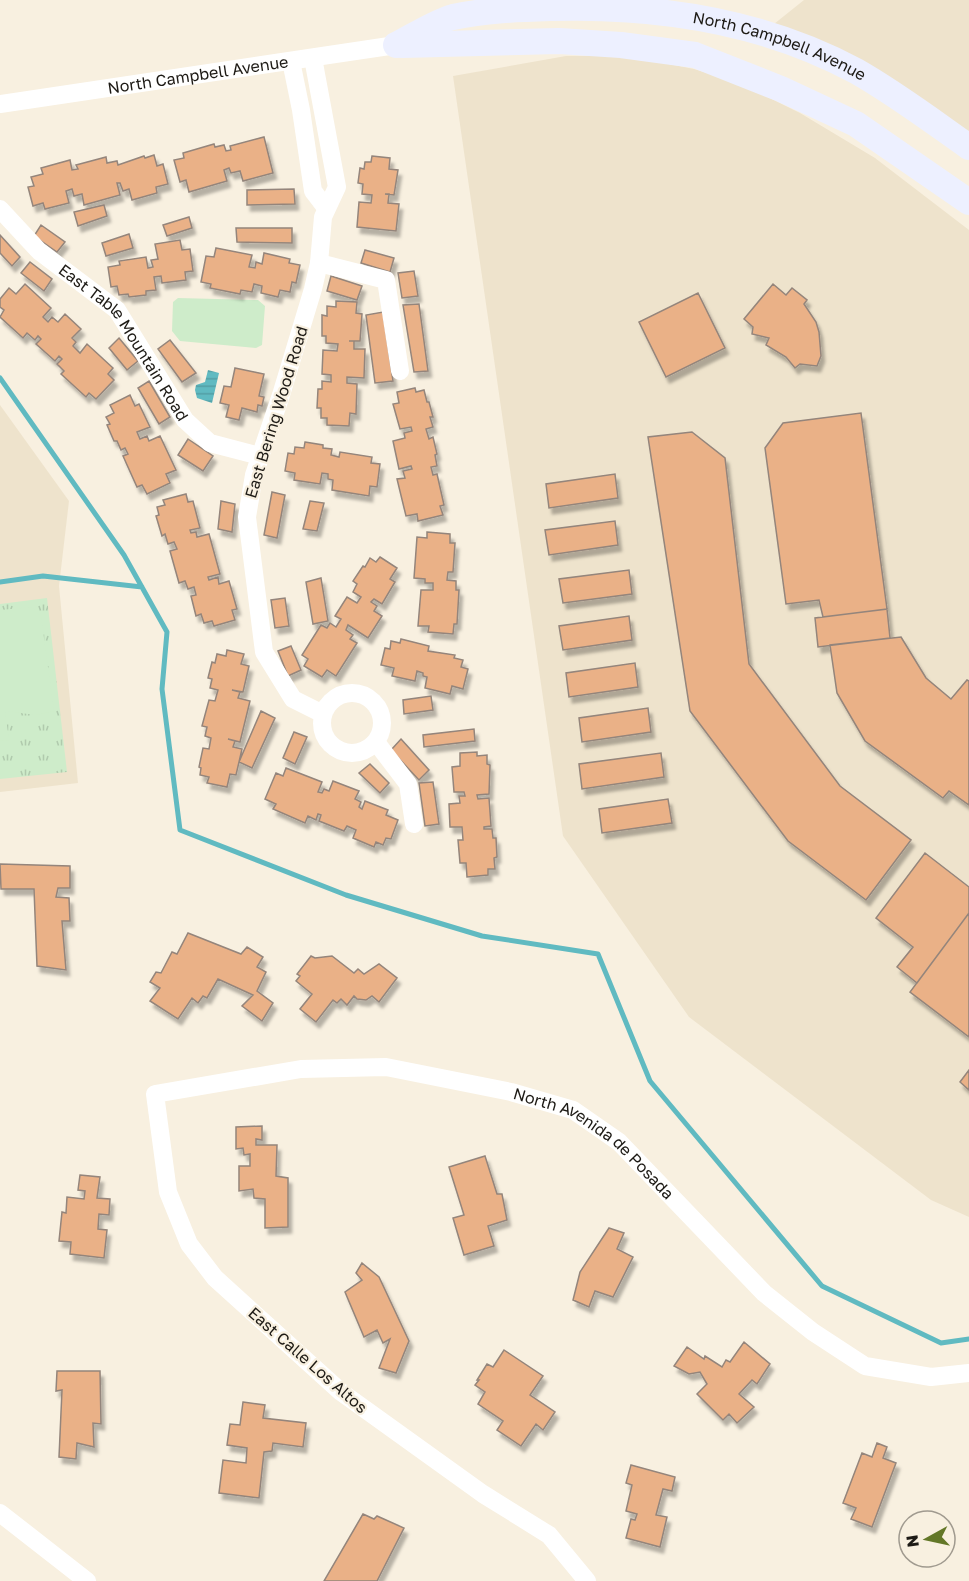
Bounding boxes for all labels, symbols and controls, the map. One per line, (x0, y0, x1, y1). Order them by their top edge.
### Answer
street label: North Campbell Avenue (691, 7, 870, 85)
street label: North Campbell Avenue (106, 51, 290, 98)
street label: East Table Mountain Road (55, 259, 193, 424)
street label: East Bering Wood Road (240, 324, 312, 500)
street label: North Avenida de Posada (511, 1083, 678, 1203)
street label: East Calle Los Altos (244, 1303, 372, 1417)
north arrow (897, 1509, 957, 1569)
text: N (901, 1534, 923, 1549)

